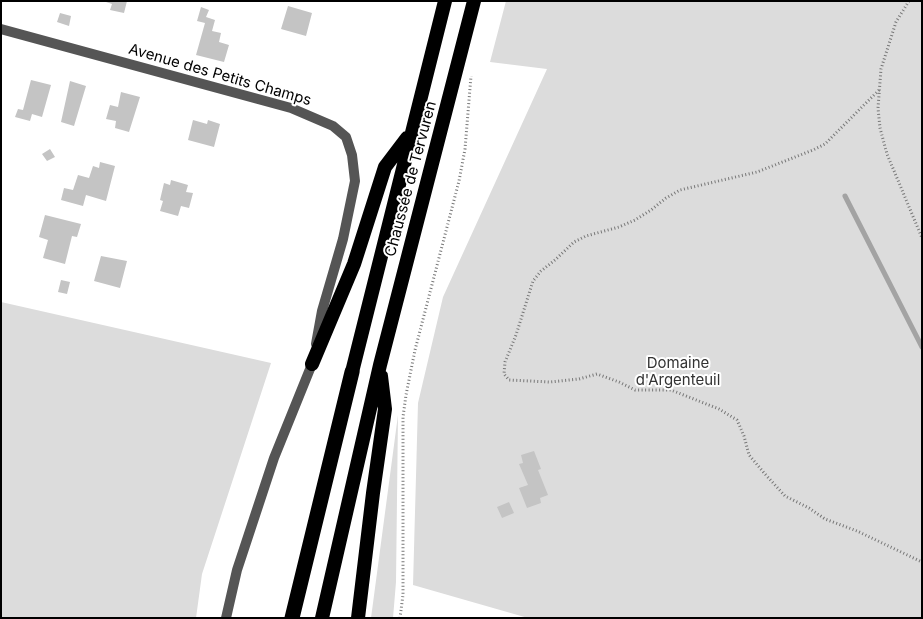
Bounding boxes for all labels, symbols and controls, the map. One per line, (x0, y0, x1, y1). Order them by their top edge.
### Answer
street label: Avenue des Petits Champs (127, 40, 313, 110)
street label: Chaussée de Tervuren (382, 99, 440, 259)
park label: Domaine d'Argenteuil (636, 354, 720, 389)

